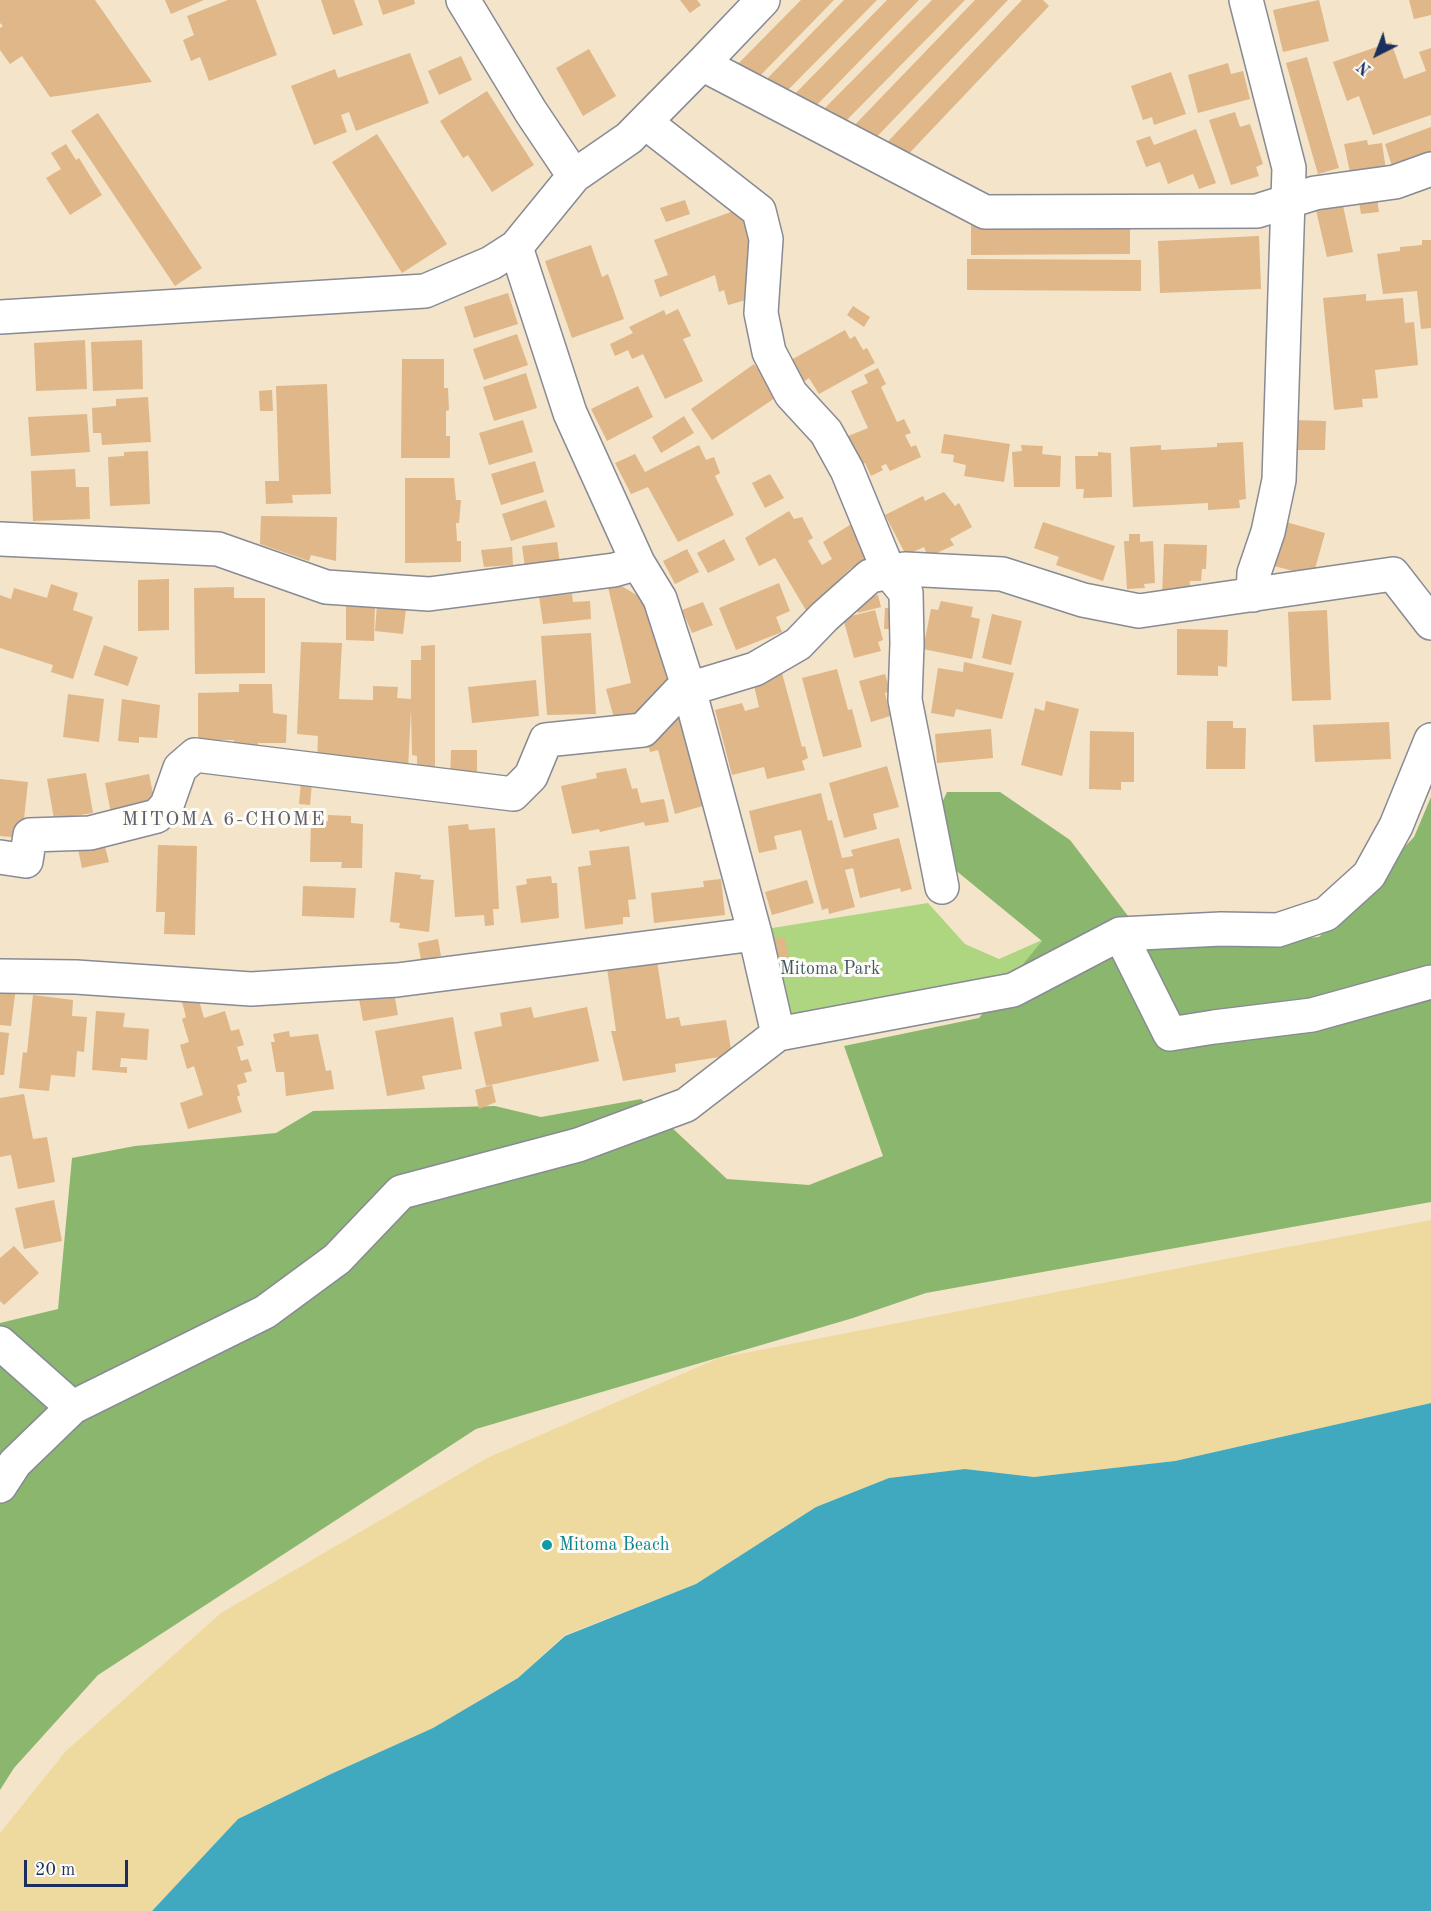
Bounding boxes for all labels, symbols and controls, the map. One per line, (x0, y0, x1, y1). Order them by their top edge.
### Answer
north arrow (1347, 24, 1407, 84)
text: N (1355, 57, 1375, 77)
district label: MITOMA 6-CHOME (122, 808, 326, 832)
park label: Mitoma Park (780, 958, 880, 980)
place label: Mitoma Beach (559, 1534, 670, 1556)
marker: Mitoma Beach (540, 1538, 554, 1552)
scale bar (27, 1848, 130, 1886)
text: 20 m (35, 1861, 75, 1879)

